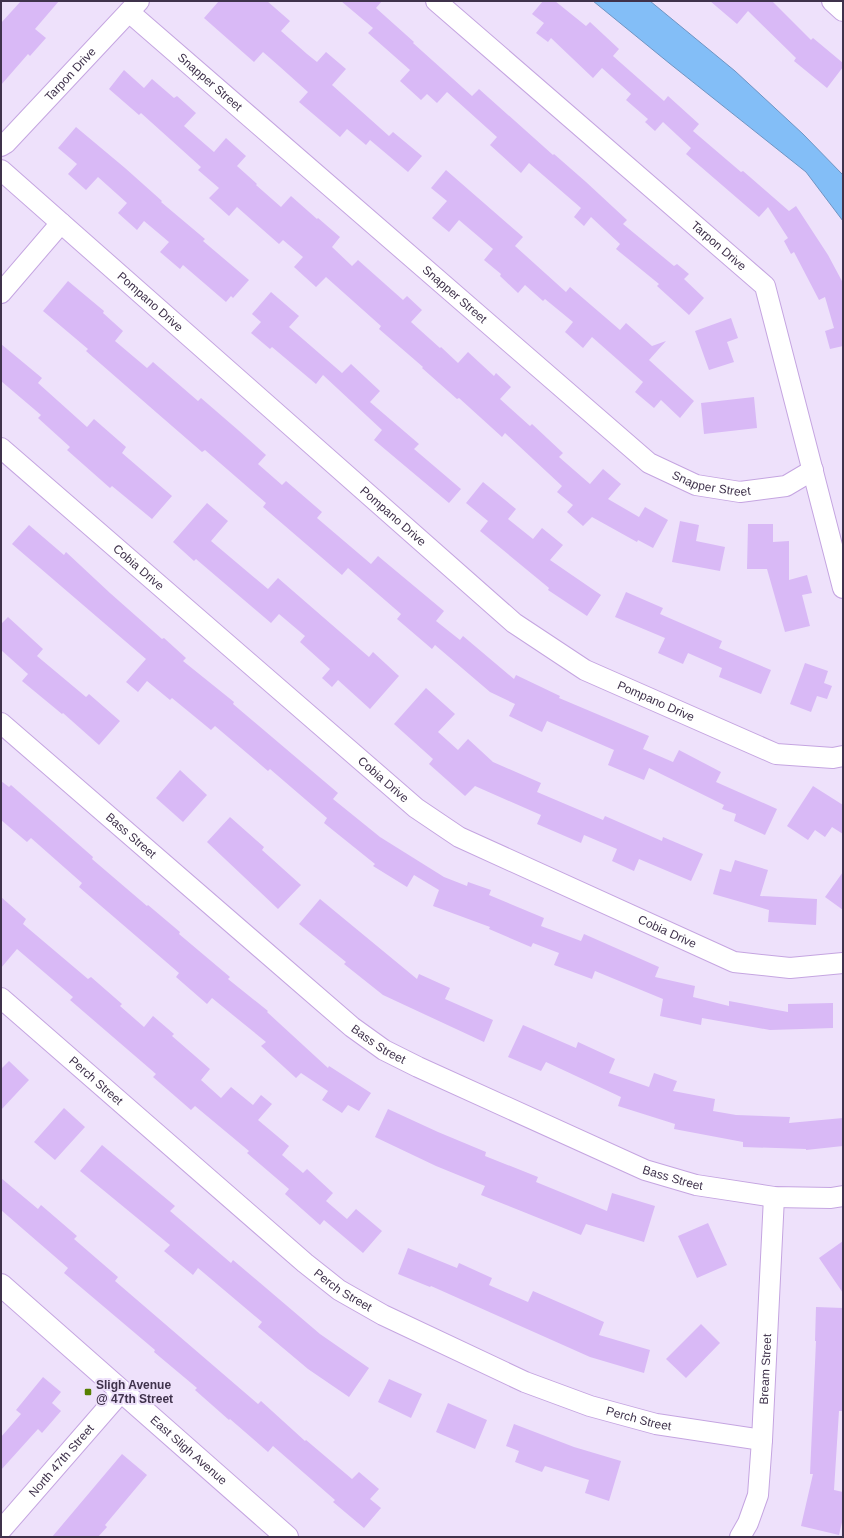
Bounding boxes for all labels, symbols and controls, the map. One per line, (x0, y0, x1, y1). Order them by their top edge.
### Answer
street label: Tarpon Drive (42, 44, 99, 104)
street label: Snapper Street (175, 50, 245, 114)
street label: Tarpon Drive (688, 218, 749, 274)
street label: Snapper Street (419, 263, 490, 327)
street label: Pompano Drive (114, 269, 186, 335)
street label: Snapper Street (670, 468, 752, 499)
street label: Pompano Drive (357, 484, 429, 549)
street label: Cobia Drive (110, 541, 167, 593)
street label: Pompano Drive (615, 678, 697, 724)
street label: Cobia Drive (355, 754, 412, 806)
street label: Bass Street (103, 810, 160, 862)
street label: Cobia Drive (636, 912, 699, 951)
street label: Bass Street (348, 1022, 409, 1067)
street label: Perch Street (66, 1054, 126, 1108)
street label: Bass Street (641, 1163, 704, 1193)
street label: Perch Street (311, 1266, 375, 1315)
street label: Bream Street (757, 1333, 774, 1405)
place label: Sligh Avenue @ 47th Street (96, 1378, 173, 1406)
marker: Sligh Avenue @ 47th Street (83, 1387, 93, 1397)
street label: Perch Street (605, 1404, 673, 1433)
street label: East Sligh Avenue (147, 1413, 230, 1488)
street label: North 47th Street (26, 1421, 97, 1500)

